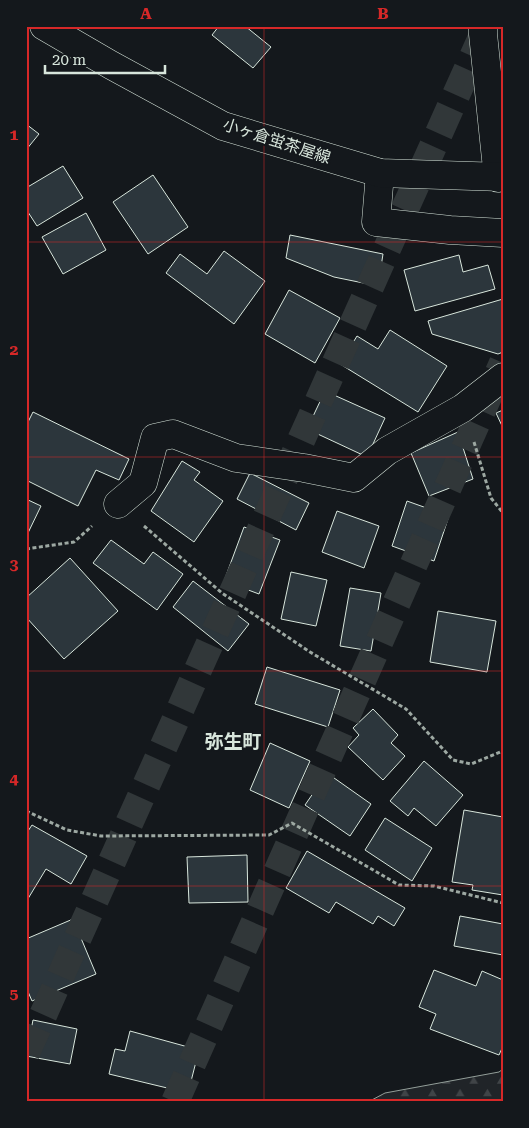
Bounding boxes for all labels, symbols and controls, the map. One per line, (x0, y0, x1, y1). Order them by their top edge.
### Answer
text: A (140, 4, 152, 23)
text: B (377, 4, 389, 23)
scale bar (45, 42, 165, 74)
text: 20 m (52, 51, 87, 69)
street label: 小ヶ倉蛍茶屋線 (221, 115, 333, 167)
text: 1 (10, 125, 19, 144)
text: 2 (10, 340, 19, 359)
text: 3 (10, 555, 19, 574)
district label: 弥生町 (204, 730, 262, 753)
text: 4 (10, 769, 19, 788)
text: 5 (10, 984, 19, 1003)

